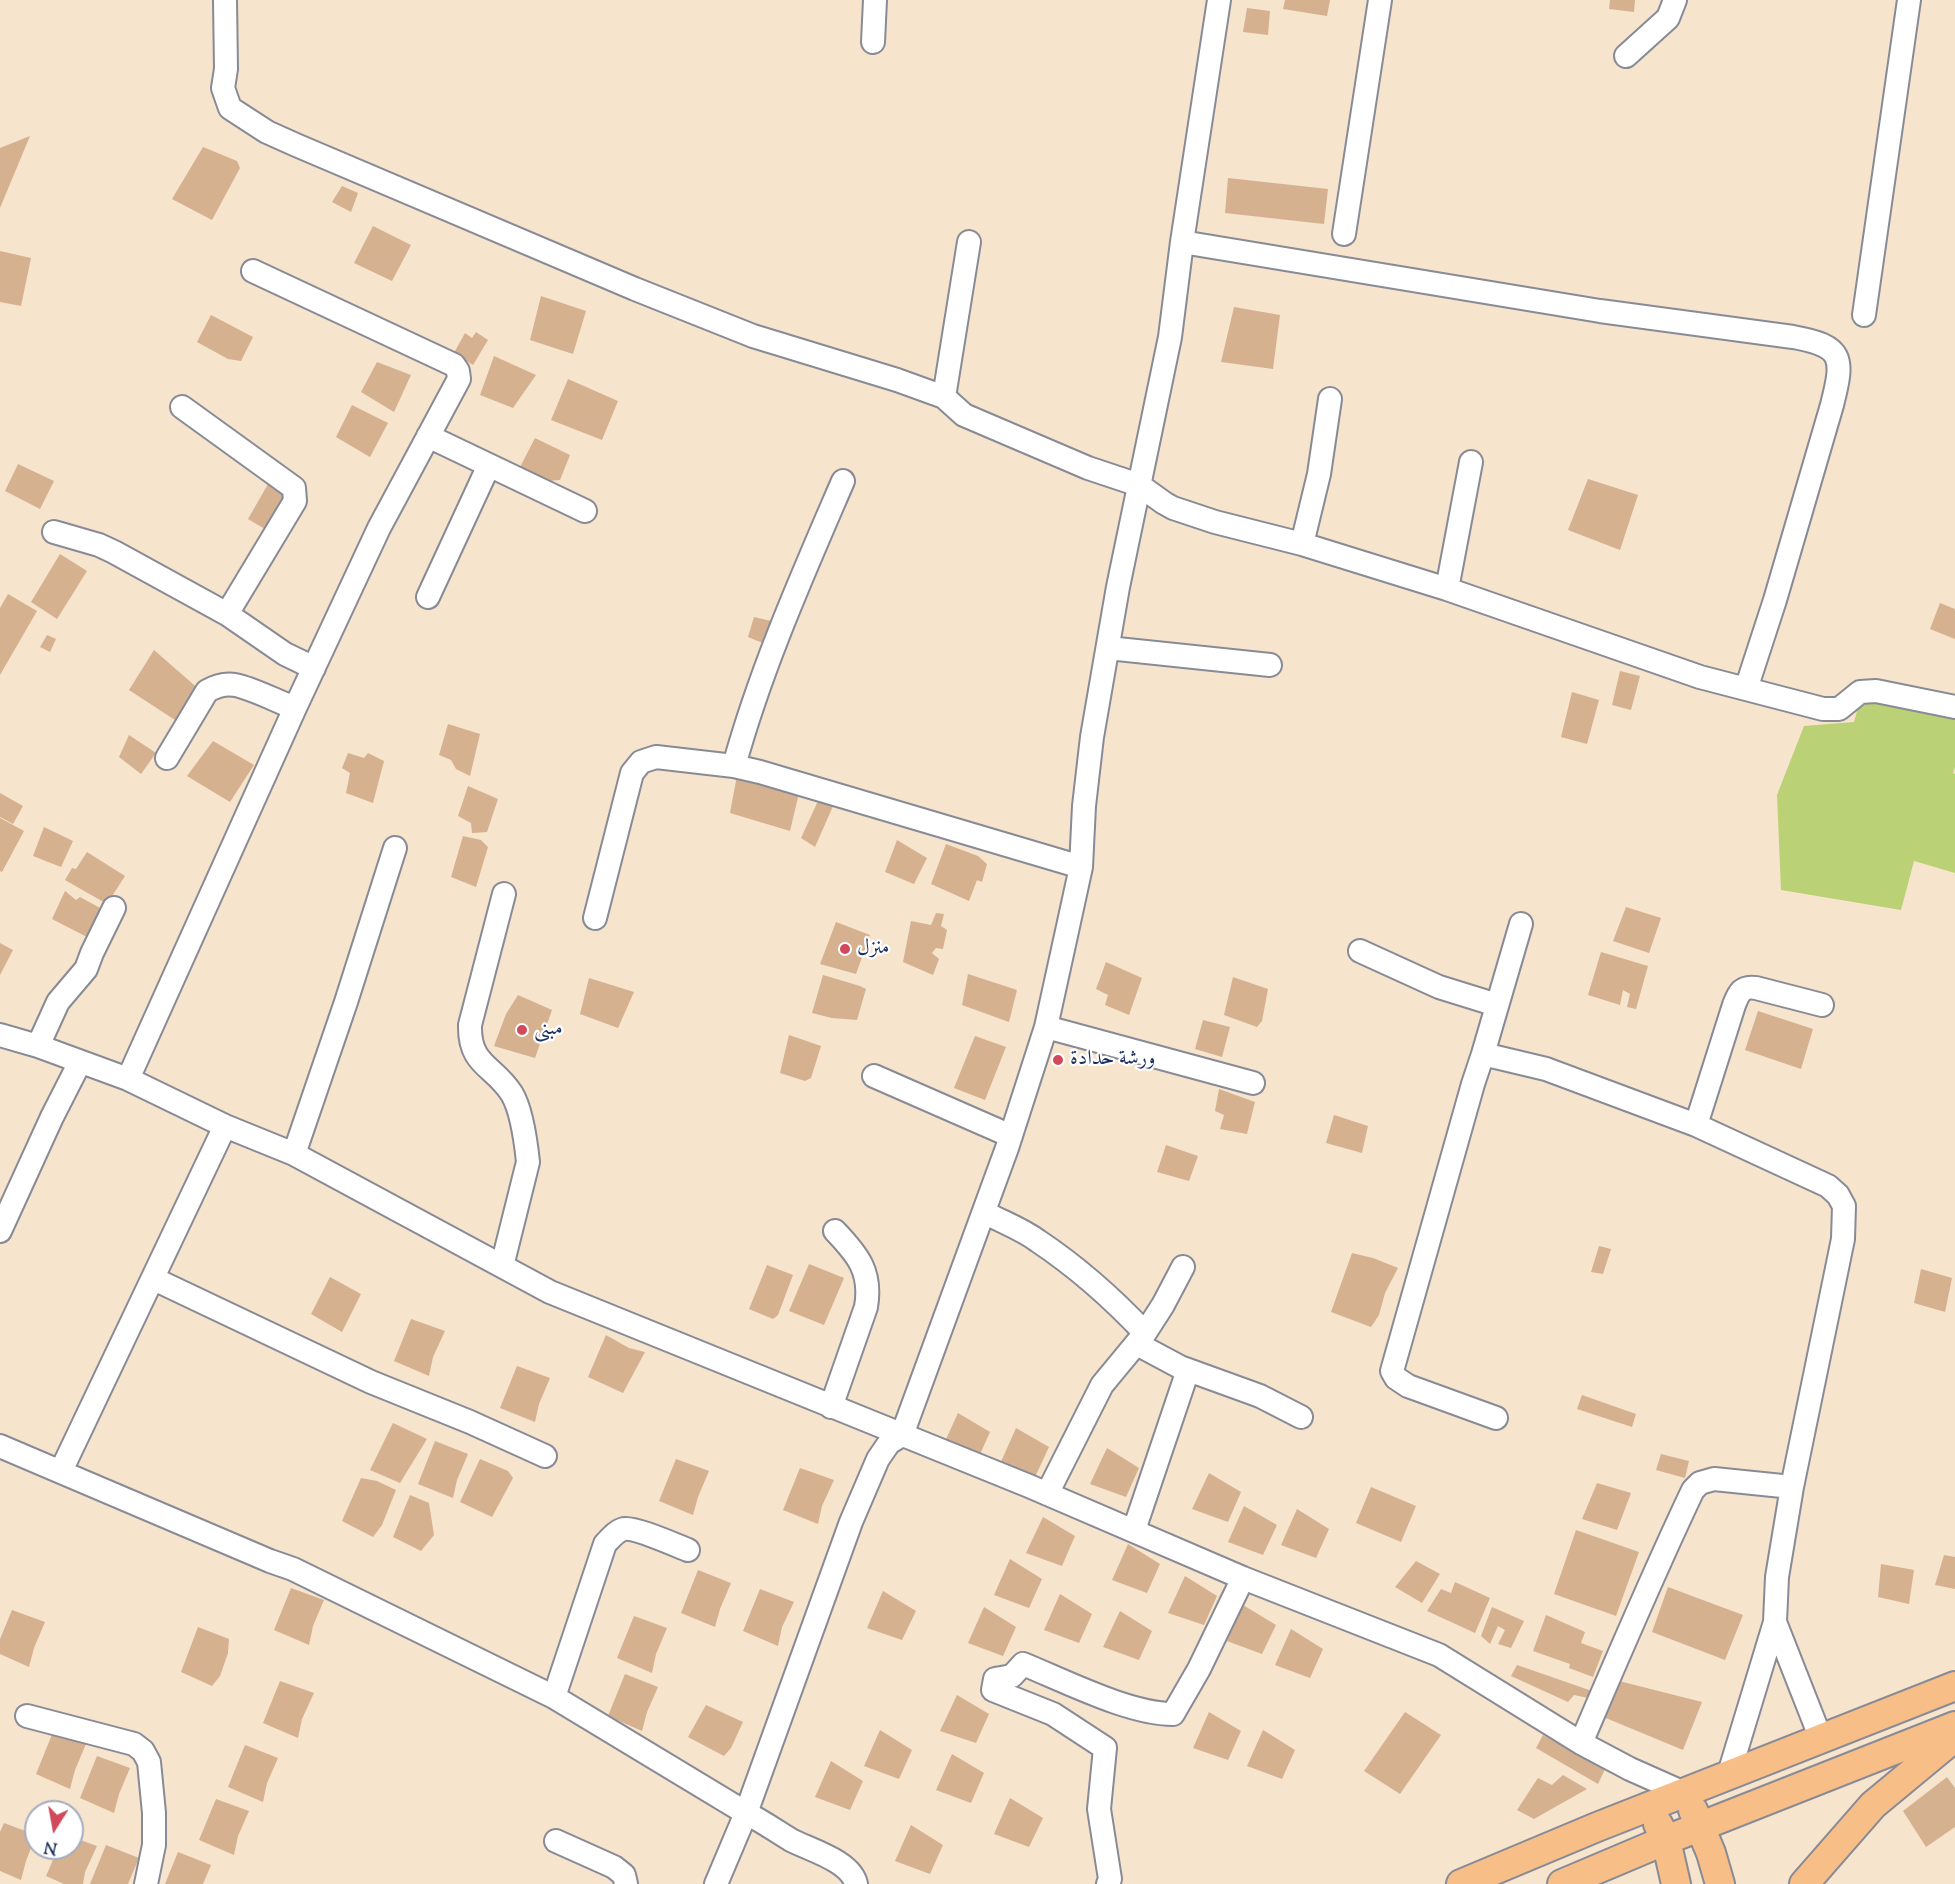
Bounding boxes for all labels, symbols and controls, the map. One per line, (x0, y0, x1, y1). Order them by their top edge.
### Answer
place label: منزل (857, 936, 889, 962)
marker: منزل (838, 942, 852, 956)
place label: مبنى (534, 1017, 563, 1043)
marker: مبنى (515, 1023, 529, 1037)
place label: ورشة حدادة (1070, 1047, 1156, 1073)
marker: ورشة حدادة (1051, 1053, 1065, 1067)
north arrow (24, 1800, 84, 1860)
text: N (42, 1834, 59, 1859)

